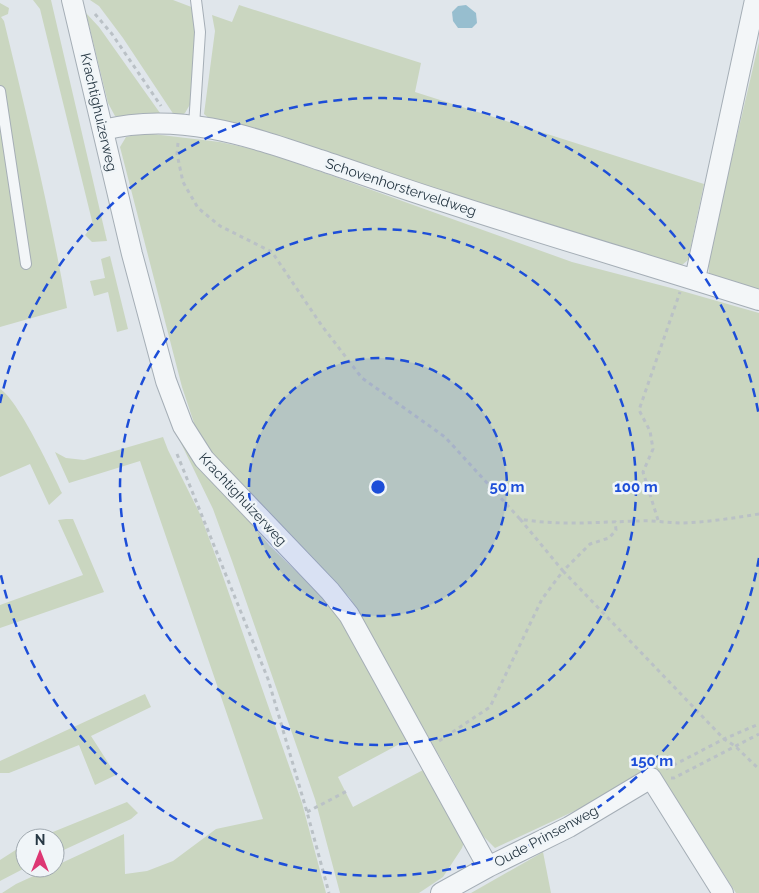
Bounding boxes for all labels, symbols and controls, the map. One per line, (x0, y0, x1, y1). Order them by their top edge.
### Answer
street label: Krachtighuizerweg (78, 51, 120, 173)
street label: Schovenhorsterveldweg (323, 155, 479, 219)
street label: Krachtighuizerweg (196, 449, 290, 549)
centre of rings (369, 478, 387, 496)
text: 50 m (489, 478, 525, 496)
text: 100 m (614, 478, 658, 496)
text: 150 m (631, 752, 673, 770)
street label: Oude Prinsenweg (491, 802, 601, 870)
north arrow (15, 828, 65, 878)
text: N (35, 832, 45, 848)

